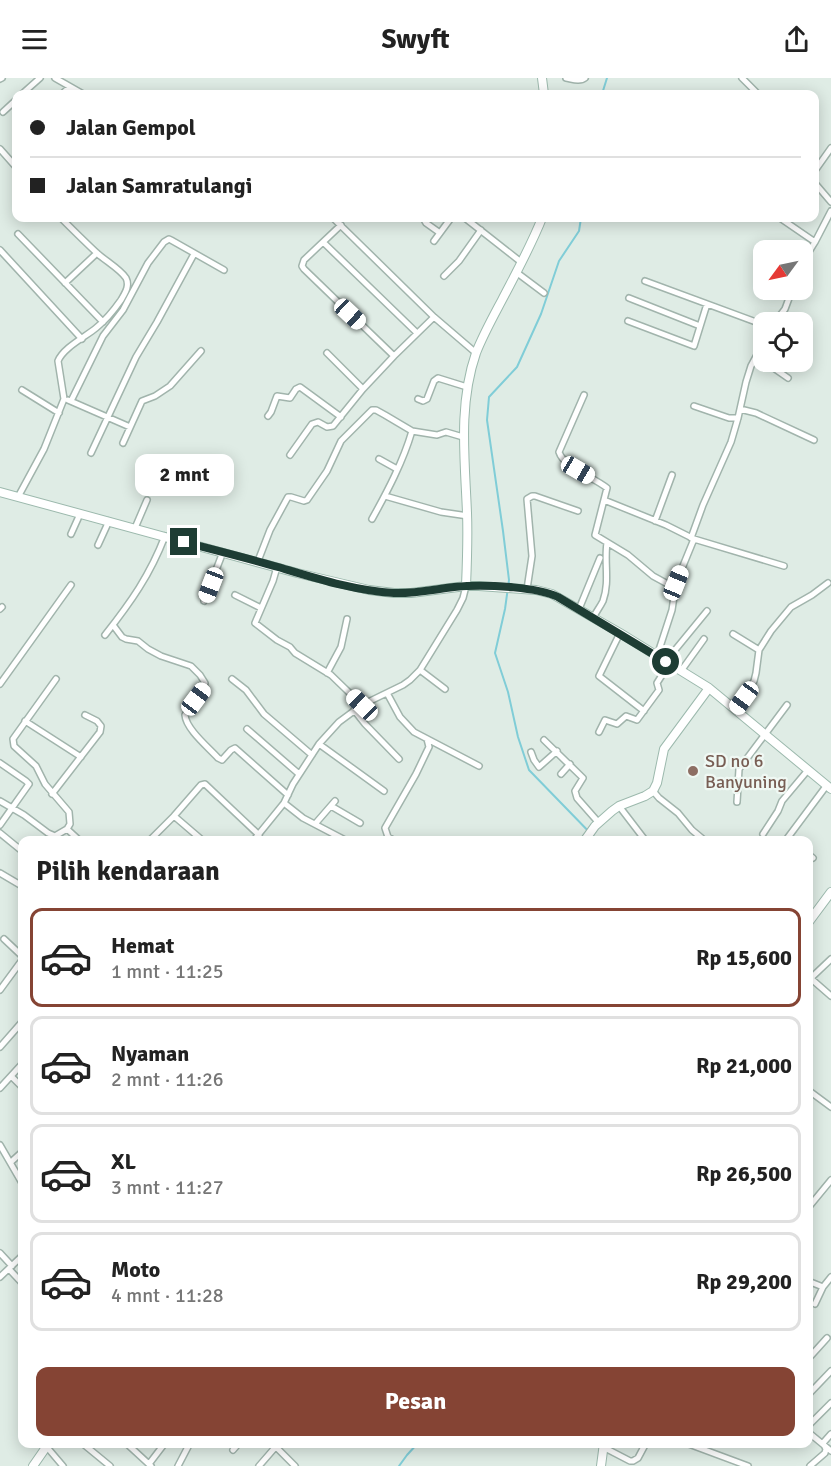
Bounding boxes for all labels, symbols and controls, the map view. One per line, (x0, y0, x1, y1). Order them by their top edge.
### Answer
icon: menu (18, 23, 51, 56)
text: Swyft (382, 23, 449, 56)
icon: share (780, 23, 813, 56)
text: Jalan Gempol (66, 114, 196, 141)
text: Jalan Samratulangi (66, 172, 252, 199)
north arrow (753, 240, 813, 300)
map controls (753, 240, 813, 372)
car (331, 295, 369, 333)
button: locate (753, 312, 813, 372)
car (558, 453, 598, 487)
callout: 2 mnt (134, 455, 234, 497)
text: 2 mnt (160, 462, 209, 487)
route end (170, 528, 197, 555)
car (661, 563, 691, 603)
car (196, 565, 226, 605)
route start (652, 648, 679, 675)
car (726, 678, 762, 718)
car (178, 679, 214, 719)
car (343, 686, 381, 724)
place label: SD no 6 Banyuning (705, 750, 787, 793)
marker: SD no 6 Banyuning (686, 764, 700, 778)
text: Pilih kendaraan (36, 855, 220, 888)
icon: car (39, 931, 93, 985)
text: Hemat (111, 932, 174, 959)
text: Rp 15,600 (696, 944, 792, 971)
text: 1 mnt · 11:25 (111, 959, 224, 984)
icon: car (39, 1039, 93, 1093)
text: Nyaman (111, 1040, 189, 1067)
text: Rp 21,000 (696, 1052, 792, 1079)
text: 2 mnt · 11:26 (111, 1067, 224, 1092)
icon: car (39, 1147, 93, 1201)
text: XL (111, 1148, 136, 1175)
text: Rp 26,500 (696, 1160, 792, 1187)
text: 3 mnt · 11:27 (111, 1175, 224, 1200)
icon: car (39, 1255, 93, 1309)
text: Moto (111, 1256, 160, 1283)
text: Rp 29,200 (696, 1268, 792, 1295)
text: 4 mnt · 11:28 (111, 1283, 224, 1308)
button: Pesan (36, 1367, 795, 1436)

